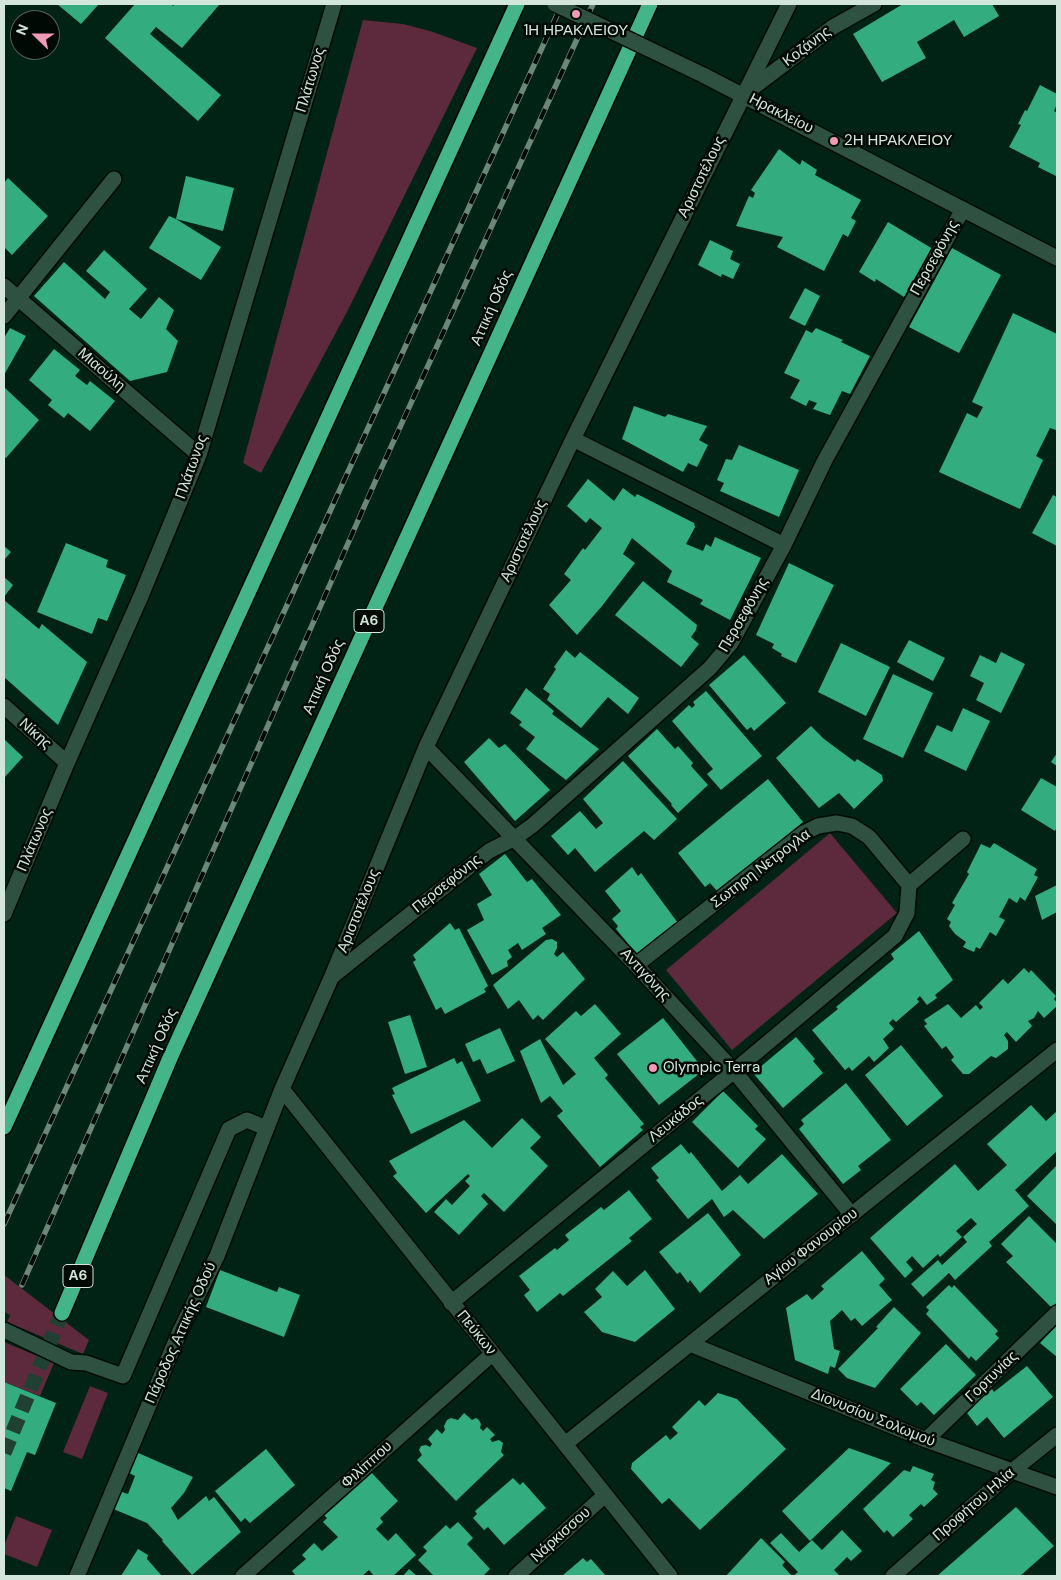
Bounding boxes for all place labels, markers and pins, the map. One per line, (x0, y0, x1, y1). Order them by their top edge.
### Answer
marker: 1Η ΗΡΑΚΛΕΙΟΥ (570, 8, 582, 20)
place label: 1Η ΗΡΑΚΛΕΙΟΥ (524, 22, 628, 40)
place label: 2Η ΗΡΑΚΛΕΙΟΥ (844, 132, 953, 150)
marker: 2Η ΗΡΑΚΛΕΙΟΥ (828, 135, 840, 147)
place label: Olympic Terra (663, 1059, 760, 1077)
marker: Olympic Terra (647, 1062, 659, 1074)

